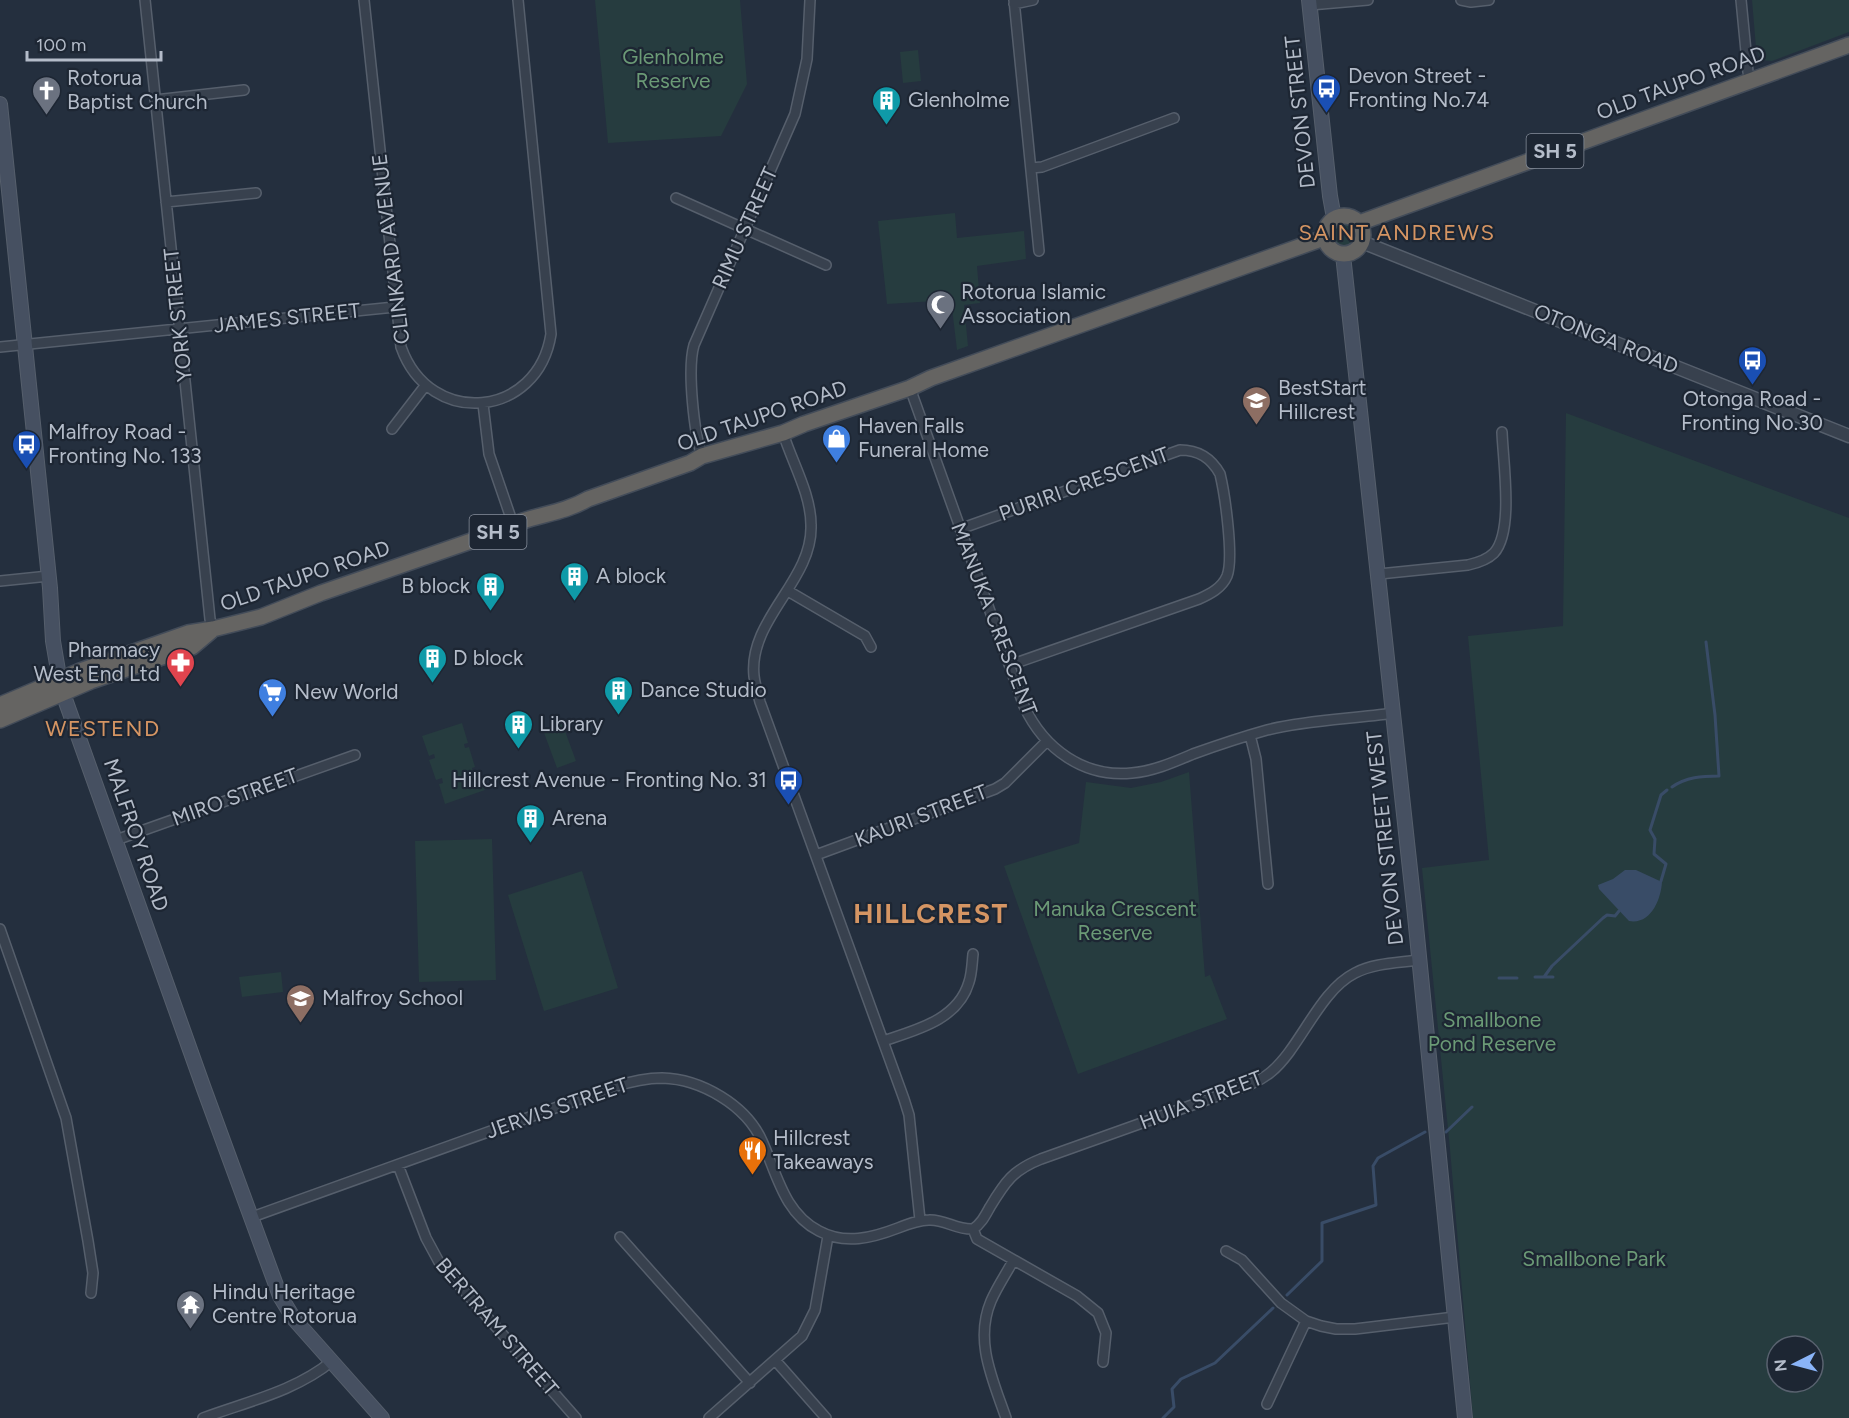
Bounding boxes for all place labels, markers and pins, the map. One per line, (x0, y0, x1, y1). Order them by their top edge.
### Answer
place label: Devon Street - Fronting No.74 (1348, 63, 1489, 112)
place label: Rotorua Baptist Church (67, 65, 207, 114)
bus stop icon: Devon Street - Fronting No.74 (1311, 72, 1343, 114)
church icon: Rotorua Baptist Church (30, 74, 62, 116)
building icon: Glenholme (871, 84, 903, 126)
place label: Glenholme (908, 87, 1010, 112)
place label: Rotorua Islamic Association (961, 279, 1106, 328)
mosque icon: Rotorua Islamic Association (924, 288, 956, 330)
bus stop icon: Otonga Road - Fronting No.30 (1736, 344, 1768, 386)
place label: BestStart Hillcrest (1278, 375, 1367, 424)
school or university icon: BestStart Hillcrest (1241, 384, 1273, 426)
place label: Otonga Road - Fronting No.30 (1681, 386, 1823, 435)
place label: Haven Falls Funeral Home (858, 413, 989, 462)
place label: Malfroy Road - Fronting No. 133 (48, 419, 202, 468)
shop icon: Haven Falls Funeral Home (821, 422, 853, 464)
bus stop icon: Malfroy Road - Fronting No. 133 (11, 428, 43, 470)
building icon: A block (559, 560, 591, 602)
place label: A block (596, 563, 667, 588)
building icon: B block (475, 570, 507, 612)
place label: B block (401, 573, 471, 598)
place label: Pharmacy West End Ltd (34, 637, 160, 686)
building icon: D block (416, 642, 448, 684)
place label: D block (453, 645, 524, 670)
pharmacy icon: Pharmacy West End Ltd (165, 646, 197, 688)
building icon: Dance Studio (603, 674, 635, 716)
supermarket icon: New World (257, 676, 289, 718)
place label: Dance Studio (640, 677, 767, 702)
place label: New World (294, 679, 399, 704)
building icon: Library (502, 708, 534, 750)
place label: Library (539, 711, 603, 736)
bus stop icon: Hillcrest Avenue - Fronting No. 31 (772, 764, 804, 806)
place label: Hillcrest Avenue - Fronting No. 31 (452, 767, 767, 792)
building icon: Arena (515, 802, 547, 844)
place label: Arena (552, 805, 607, 830)
school or university icon: Malfroy School (285, 982, 317, 1024)
place label: Malfroy School (322, 985, 463, 1010)
place label: Hillcrest Takeaways (773, 1125, 874, 1174)
restaurant icon: Hillcrest Takeaways (736, 1134, 768, 1176)
place label: Hindu Heritage Centre Rotorua (212, 1279, 357, 1328)
temple icon: Hindu Heritage Centre Rotorua (175, 1288, 207, 1330)

